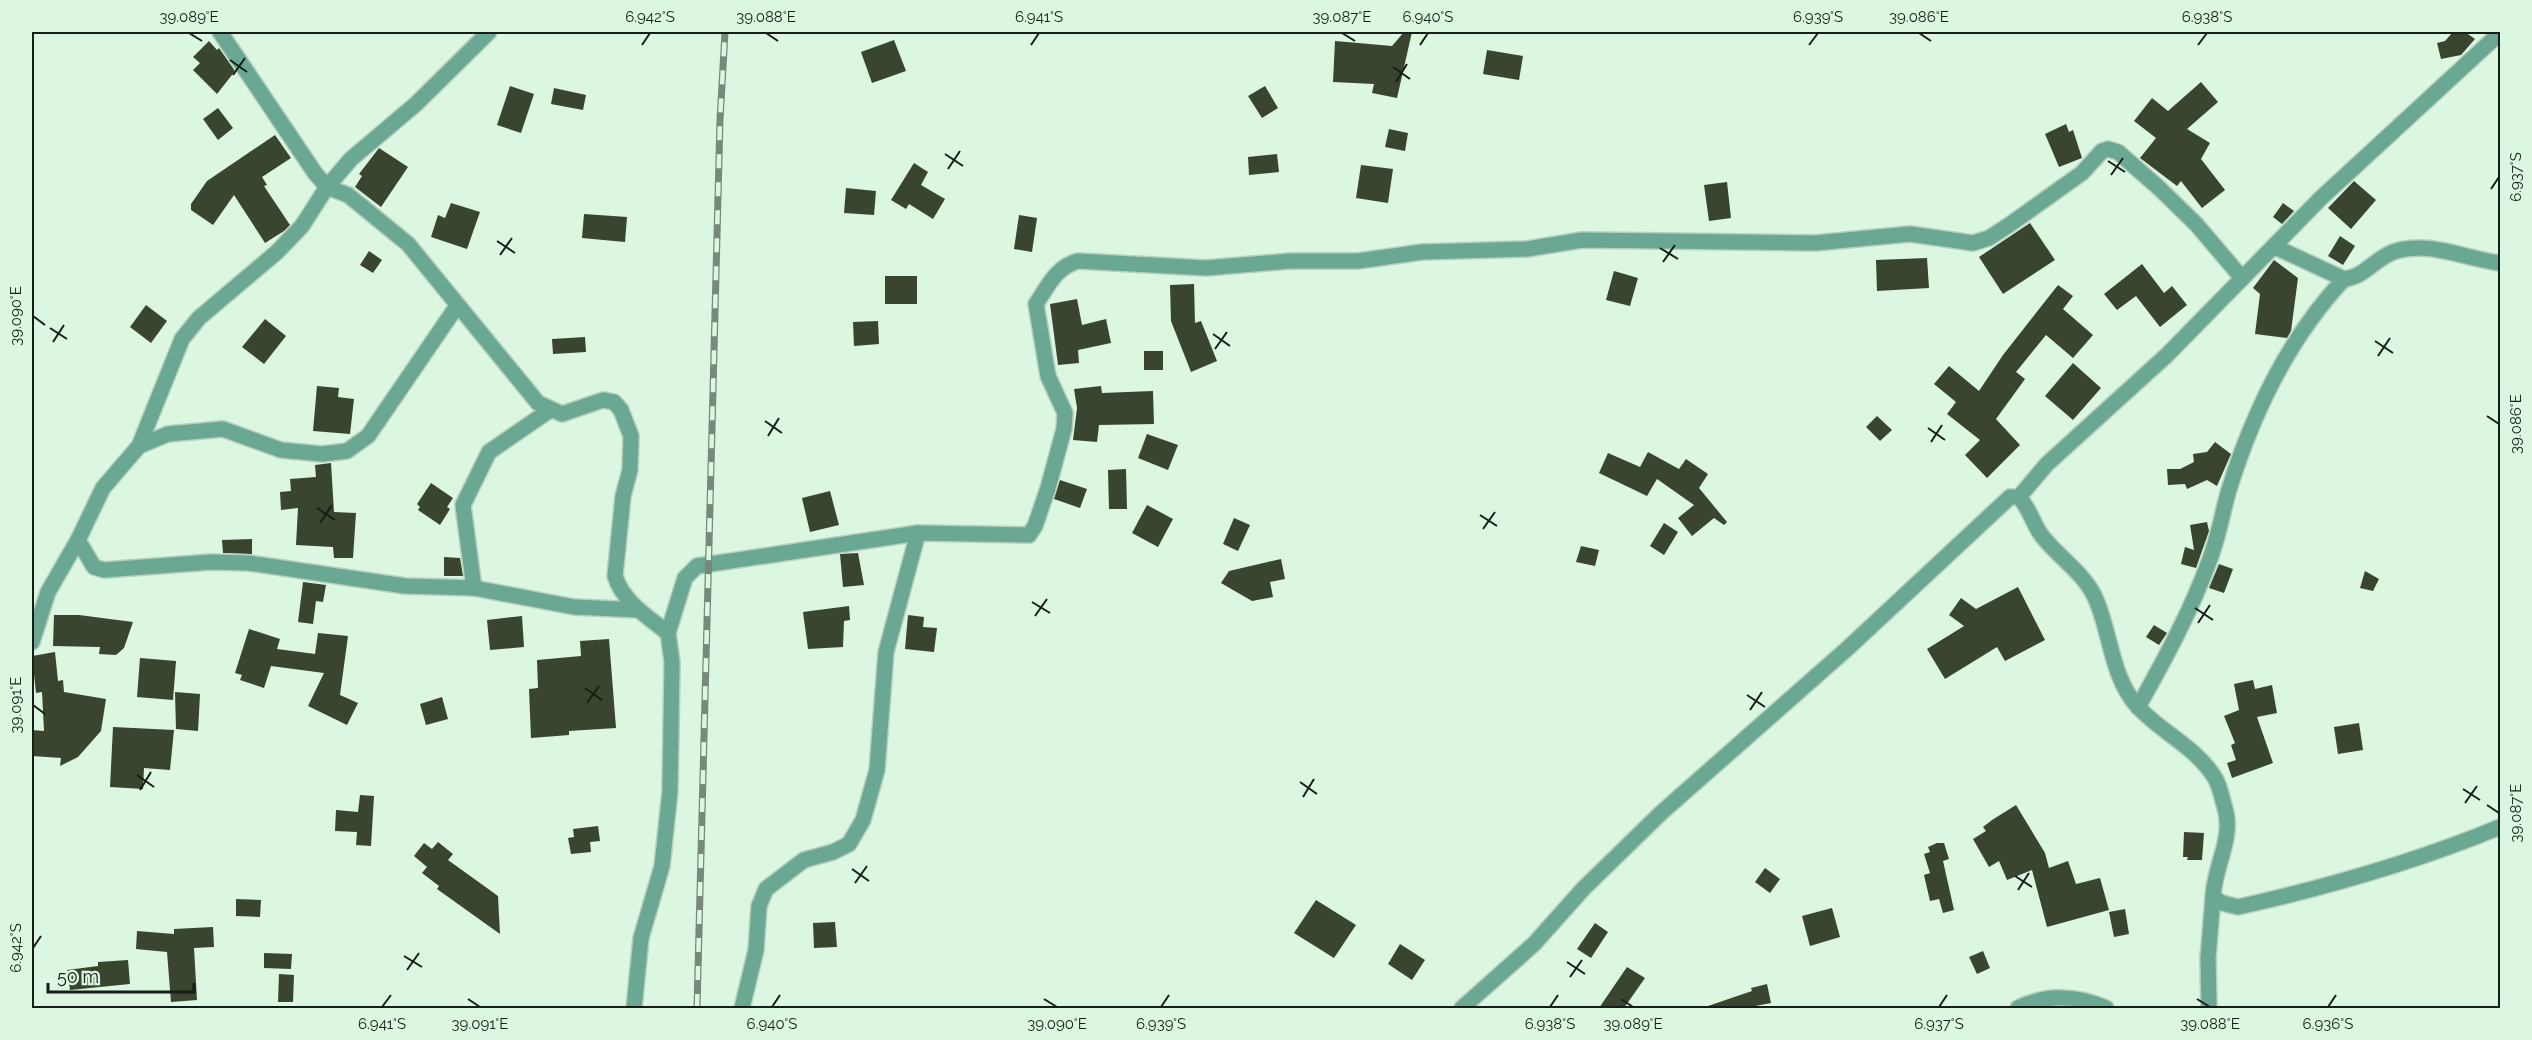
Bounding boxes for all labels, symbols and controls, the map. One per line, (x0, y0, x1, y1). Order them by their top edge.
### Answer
text: 39.089°E (159, 8, 219, 26)
text: 6.942°S (625, 8, 675, 26)
text: 39.088°E (736, 8, 796, 26)
text: 6.941°S (1015, 8, 1063, 26)
text: 39.087°E (1313, 8, 1371, 26)
text: 6.940°S (1403, 8, 1453, 26)
text: 6.939°S (1793, 8, 1843, 26)
text: 39.086°E (1889, 8, 1949, 26)
text: 6.938°S (2182, 8, 2232, 26)
text: 6.937°S (2507, 152, 2525, 202)
text: 39.090°E (7, 286, 25, 346)
text: 39.086°E (2507, 394, 2525, 454)
text: 39.091°E (7, 677, 25, 733)
text: 39.087°E (2507, 784, 2525, 842)
text: 6.942°S (7, 923, 25, 973)
scale bar (48, 956, 194, 994)
text: 50 m (57, 966, 99, 987)
text: 6.941°S (358, 1015, 406, 1033)
text: 39.091°E (452, 1015, 508, 1033)
text: 6.940°S (747, 1015, 797, 1033)
text: 39.090°E (1027, 1015, 1087, 1033)
text: 6.939°S (1136, 1015, 1186, 1033)
text: 6.938°S (1525, 1015, 1575, 1033)
text: 39.089°E (1603, 1015, 1663, 1033)
text: 6.937°S (1914, 1015, 1964, 1033)
text: 39.088°E (2180, 1015, 2240, 1033)
text: 6.936°S (2303, 1015, 2353, 1033)

